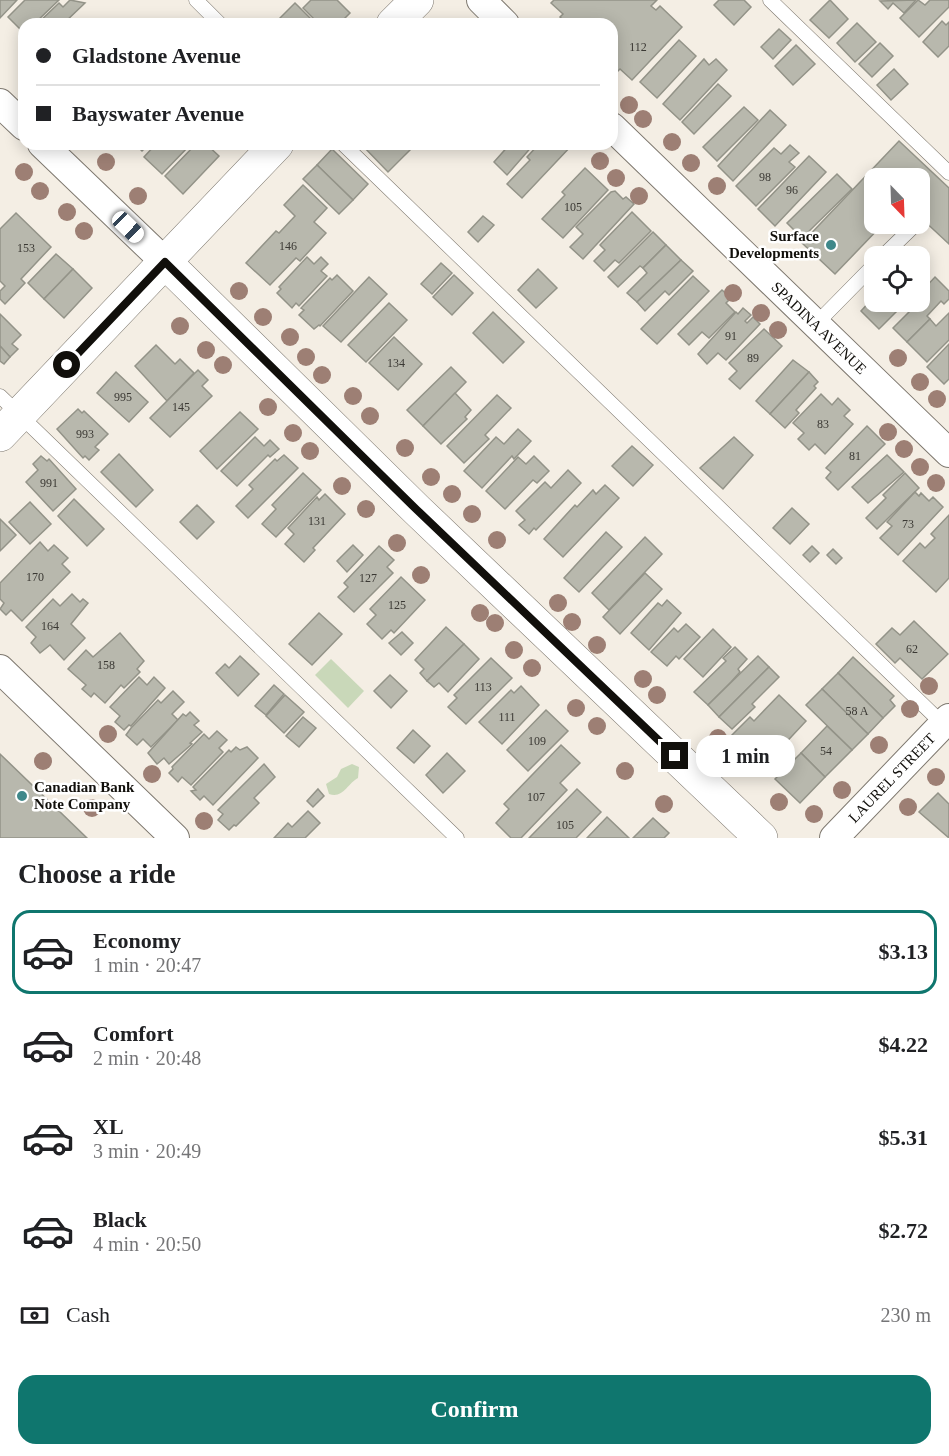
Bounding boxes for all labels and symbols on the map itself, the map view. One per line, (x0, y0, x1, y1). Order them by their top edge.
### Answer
house number: 112 (629, 40, 647, 54)
north arrow (864, 168, 930, 234)
house number: 98 (759, 170, 771, 184)
house number: 96 (786, 183, 798, 197)
house number: 105 (564, 200, 582, 214)
car (109, 208, 147, 246)
place label: Surface Developments (729, 228, 819, 261)
marker: Surface Developments (824, 238, 838, 252)
house number: 146 (279, 239, 297, 253)
house number: 153 (17, 241, 35, 255)
street label: SPADINA AVENUE (768, 279, 870, 377)
house number: 91 (725, 329, 737, 343)
route start (53, 351, 80, 378)
house number: 89 (747, 351, 759, 365)
house number: 134 (387, 356, 405, 370)
house number: 995 (114, 390, 132, 404)
house number: 145 (172, 400, 190, 414)
house number: 83 (817, 417, 829, 431)
house number: 993 (76, 427, 94, 441)
house number: 81 (849, 449, 861, 463)
house number: 991 (40, 476, 58, 490)
house number: 131 (308, 514, 326, 528)
house number: 73 (902, 517, 914, 531)
house number: 170 (26, 570, 44, 584)
house number: 127 (359, 571, 377, 585)
house number: 125 (388, 598, 406, 612)
house number: 164 (41, 619, 59, 633)
house number: 62 (906, 642, 918, 656)
house number: 158 (97, 658, 115, 672)
house number: 113 (474, 680, 492, 694)
house number: 58 A (845, 704, 869, 718)
house number: 111 (498, 710, 516, 724)
street label: LAUREL STREET (845, 730, 939, 826)
house number: 109 (528, 734, 546, 748)
callout: 1 min (696, 735, 795, 777)
route end (661, 742, 688, 769)
house number: 54 (820, 744, 832, 758)
place label: Canadian Bank Note Company (34, 779, 135, 812)
marker: Canadian Bank Note Company (15, 789, 29, 803)
house number: 107 (527, 790, 545, 804)
house number: 105 (556, 818, 574, 832)

